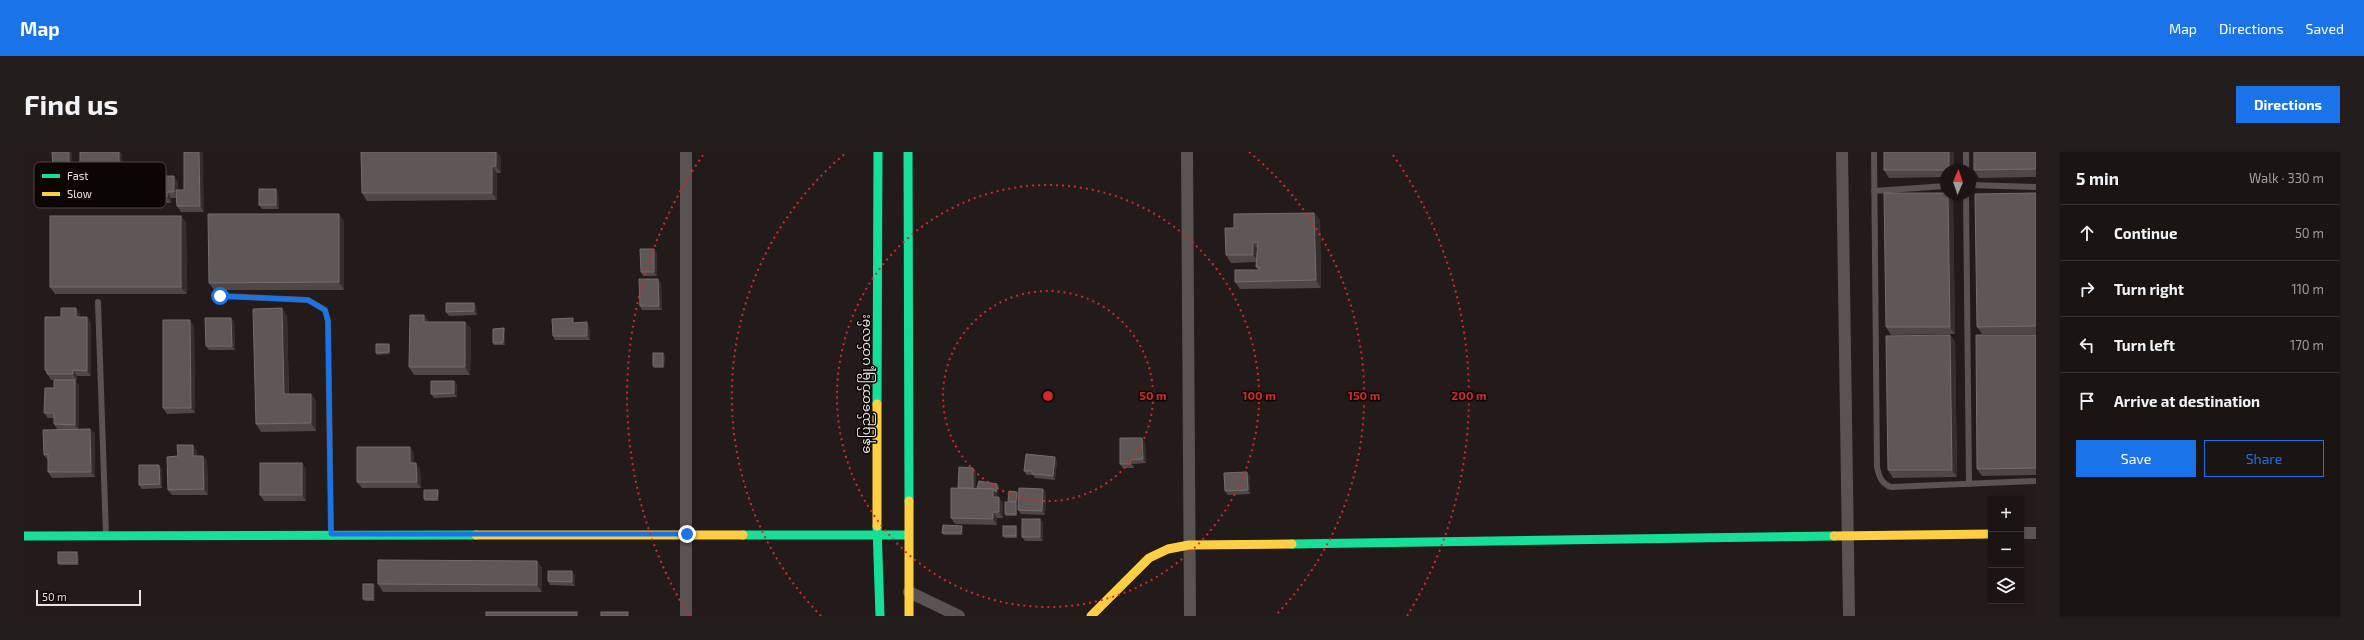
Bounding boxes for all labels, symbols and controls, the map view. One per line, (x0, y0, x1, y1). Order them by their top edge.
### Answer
text: Map (20, 17, 60, 40)
text: Map (2169, 20, 2197, 37)
text: Directions (2219, 20, 2284, 37)
text: Saved (2306, 20, 2344, 37)
button: Directions (2236, 86, 2340, 123)
text: Find us (24, 87, 118, 121)
legend (34, 162, 166, 208)
north arrow (1940, 164, 1976, 200)
text: 5 min (2076, 168, 2119, 188)
text: Fast (67, 169, 89, 182)
text: Walk · 330 m (2249, 170, 2324, 186)
text: Slow (67, 187, 92, 200)
icon: ahead (2076, 222, 2098, 244)
text: Continue (2114, 224, 2177, 242)
text: 50 m (2295, 225, 2324, 241)
icon: right (2076, 278, 2098, 300)
text: Turn right (2114, 280, 2184, 298)
text: 110 m (2292, 281, 2324, 297)
route start (211, 287, 229, 305)
street label: နေပြည်တော်မြို့ပတ်လမ်း (857, 314, 876, 454)
icon: left (2076, 334, 2098, 356)
text: Turn left (2114, 336, 2175, 354)
text: 170 m (2290, 337, 2324, 353)
text: 50 m (1139, 388, 1167, 402)
text: 100 m (1242, 388, 1276, 402)
text: 150 m (1348, 388, 1380, 402)
text: 200 m (1451, 388, 1487, 402)
centre of rings (1041, 389, 1055, 403)
icon: arrive (2076, 390, 2098, 412)
text: Arrive at destination (2114, 392, 2260, 410)
button: Save (2076, 440, 2196, 477)
button: Share (2204, 440, 2324, 477)
map controls (1988, 496, 2024, 604)
button: + (1988, 496, 2024, 532)
route end (678, 525, 696, 543)
button: − (1988, 532, 2024, 568)
button: layers (1988, 568, 2024, 604)
scale bar (36, 588, 141, 607)
text: 50 m (42, 590, 67, 603)

